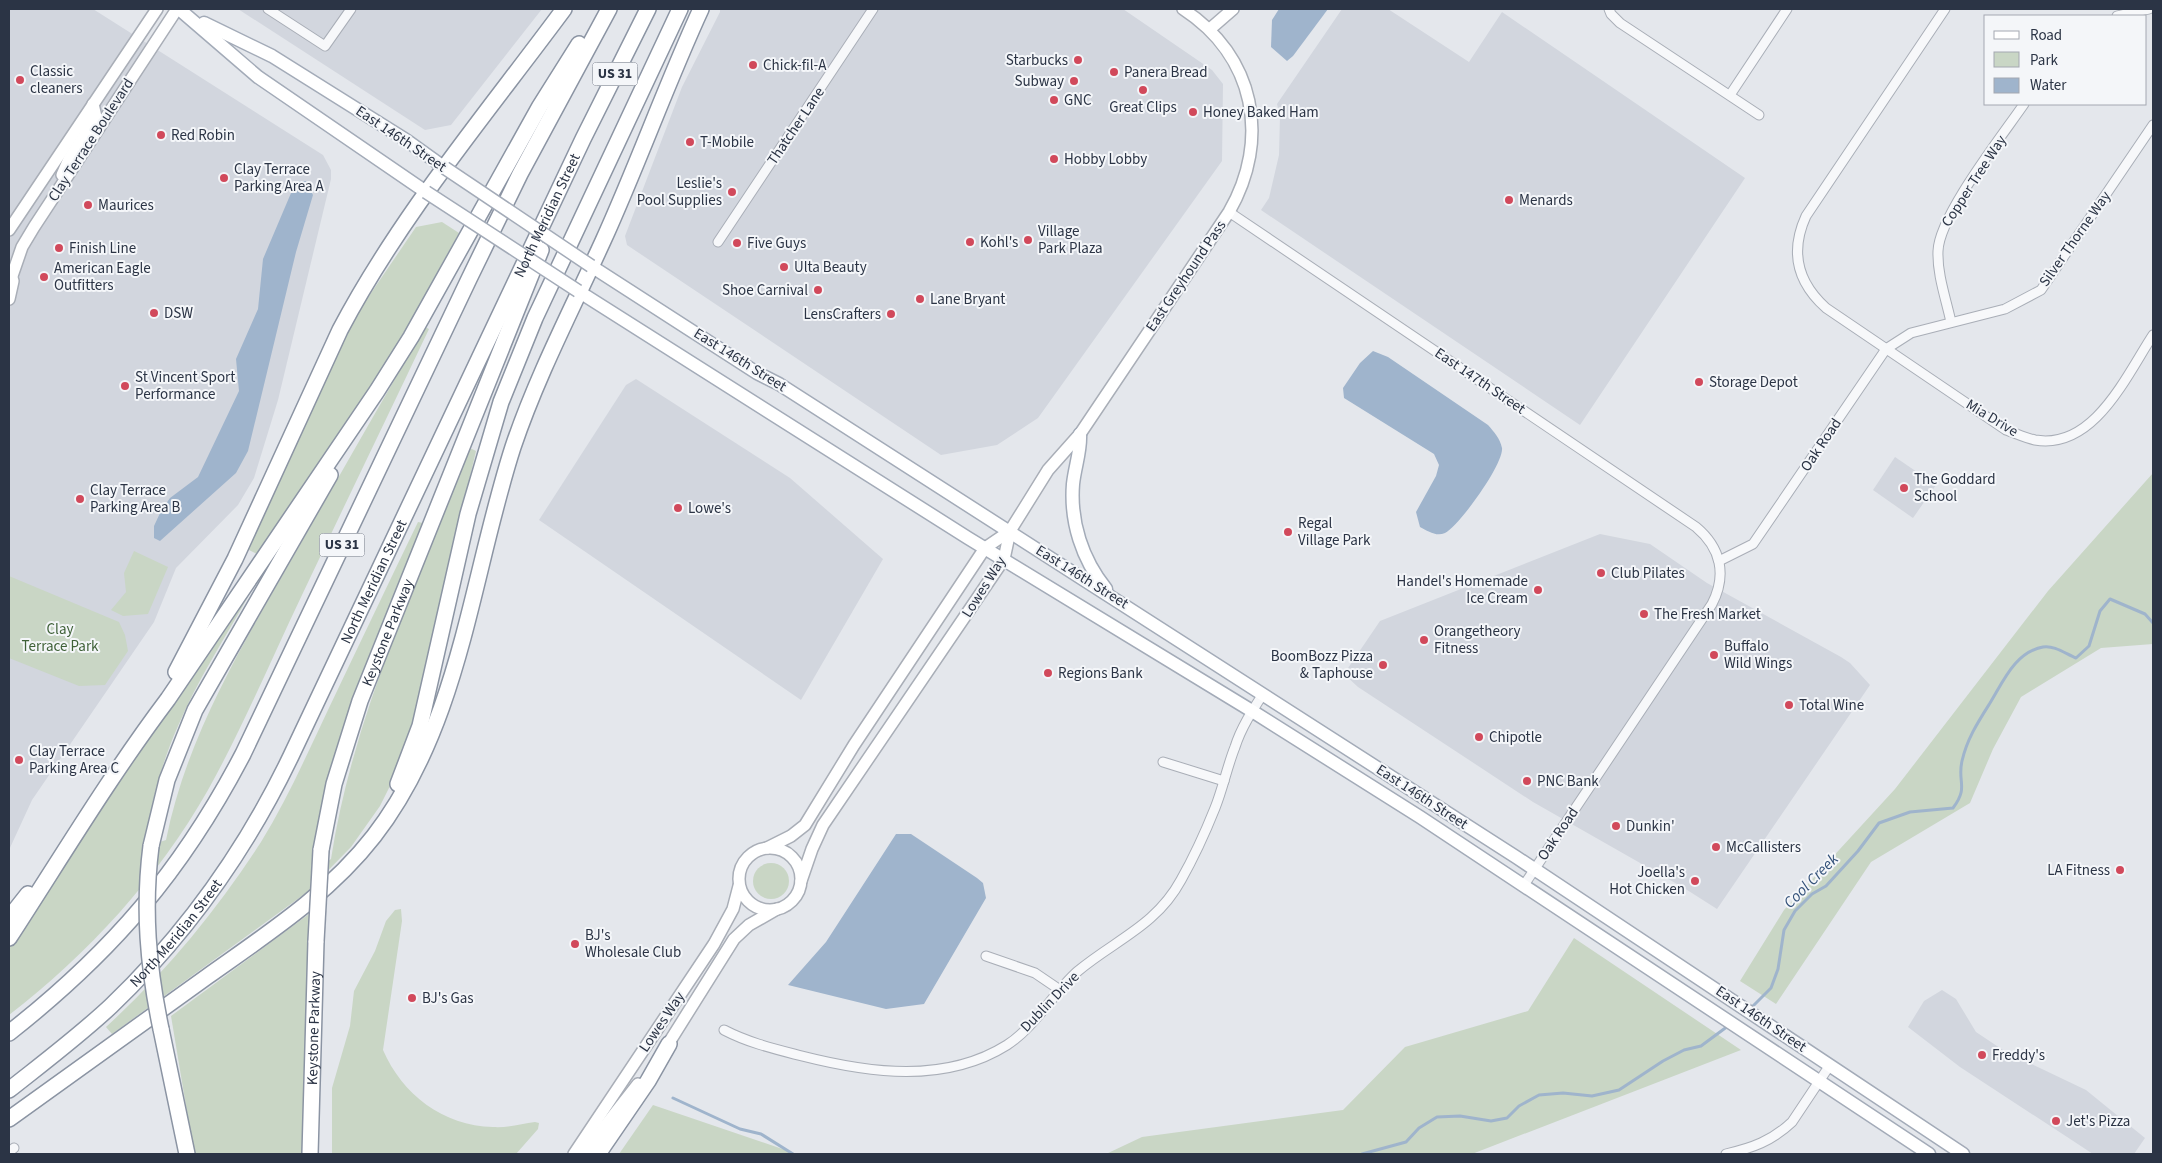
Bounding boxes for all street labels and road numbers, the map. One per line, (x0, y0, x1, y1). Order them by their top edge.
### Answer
road number: US 31 (592, 62, 638, 86)
street label: Clay Terrace Boulevard (43, 74, 139, 206)
street label: Thatcher Lane (762, 83, 830, 169)
street label: East 146th Street (351, 101, 451, 177)
street label: Copper Tree Way (1936, 131, 2012, 231)
street label: North Meridian Street (508, 150, 585, 281)
street label: Silver Thorne Way (2034, 187, 2116, 291)
street label: East Greyhound Pass (1141, 216, 1231, 336)
street label: East 146th Street (690, 323, 790, 397)
street label: East 147th Street (1430, 343, 1530, 419)
street label: Mia Drive (1962, 394, 2022, 442)
street label: Oak Road (1795, 414, 1847, 476)
street label: North Meridian Street (335, 516, 412, 647)
road number: US 31 (320, 534, 364, 556)
street label: East 146th Street (1032, 540, 1132, 614)
street label: Lowes Way (957, 552, 1011, 622)
street label: Keystone Parkway (356, 576, 418, 689)
street label: East 146th Street (1372, 759, 1472, 835)
street label: Oak Road (1532, 803, 1584, 865)
street label: North Meridian Street (125, 875, 227, 992)
street label: Dublin Drive (1016, 967, 1084, 1037)
street label: Keystone Parkway (301, 971, 326, 1085)
street label: East 146th Street (1711, 981, 1811, 1057)
street label: Lowes Way (634, 988, 690, 1056)

